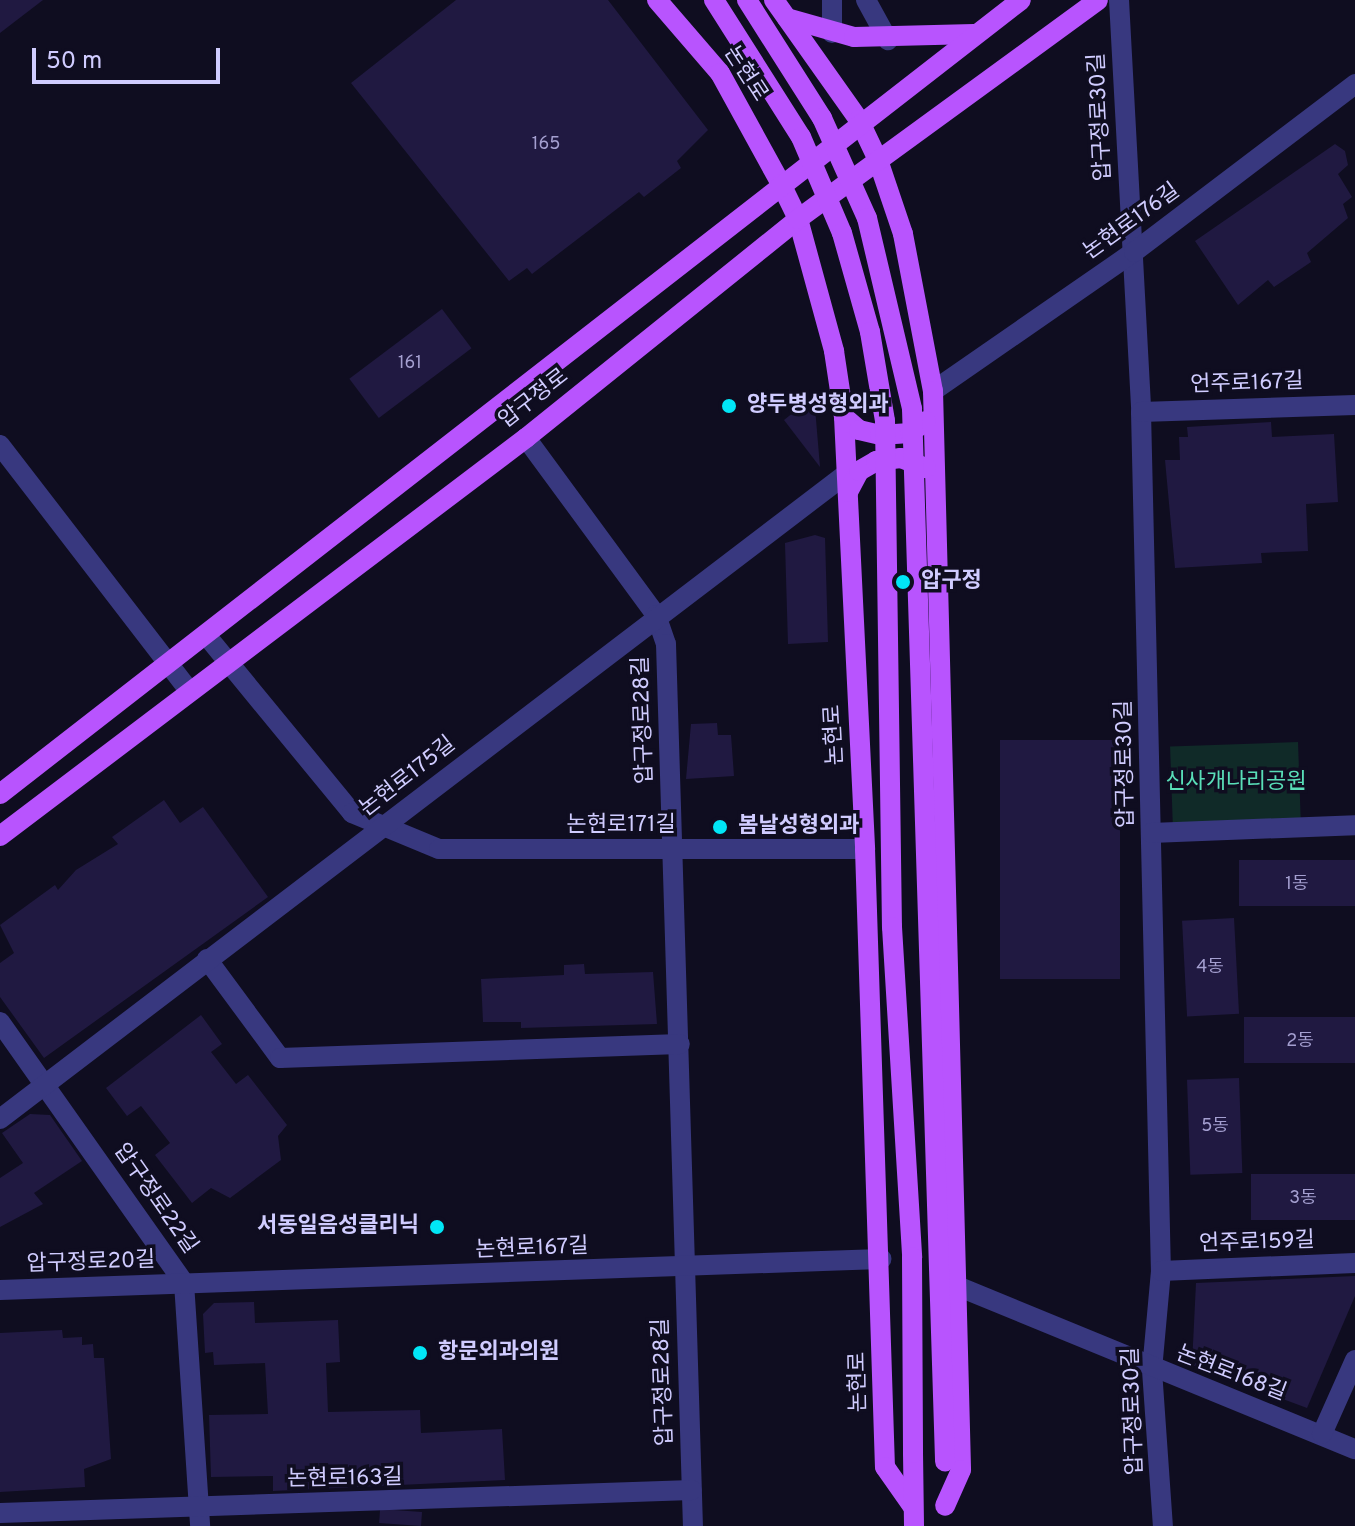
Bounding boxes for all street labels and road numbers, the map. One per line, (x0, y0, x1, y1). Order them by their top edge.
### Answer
street label: 논현로 (717, 41, 773, 107)
street label: 압구정로30길 (1084, 52, 1118, 182)
street label: 논현로176길 (1079, 178, 1185, 266)
street label: 압구정로 (494, 364, 574, 434)
street label: 언주로167길 (1190, 369, 1304, 399)
street label: 압구정로28길 (629, 656, 659, 784)
street label: 압구정로30길 (1112, 700, 1140, 828)
street label: 논현로 (820, 704, 850, 766)
street label: 논현로175길 (355, 731, 461, 823)
street label: 논현로171길 (566, 813, 676, 839)
street label: 압구정로22길 (107, 1139, 203, 1259)
street label: 언주로159길 (1199, 1228, 1315, 1258)
street label: 논현로167길 (475, 1234, 589, 1264)
street label: 압구정로20길 (26, 1248, 156, 1278)
street label: 압구정로28길 (649, 1318, 679, 1446)
street label: 논현로168길 (1172, 1341, 1290, 1407)
street label: 압구정로30길 (1119, 1346, 1149, 1476)
street label: 논현로 (845, 1351, 873, 1413)
street label: 논현로163길 (287, 1465, 403, 1493)

